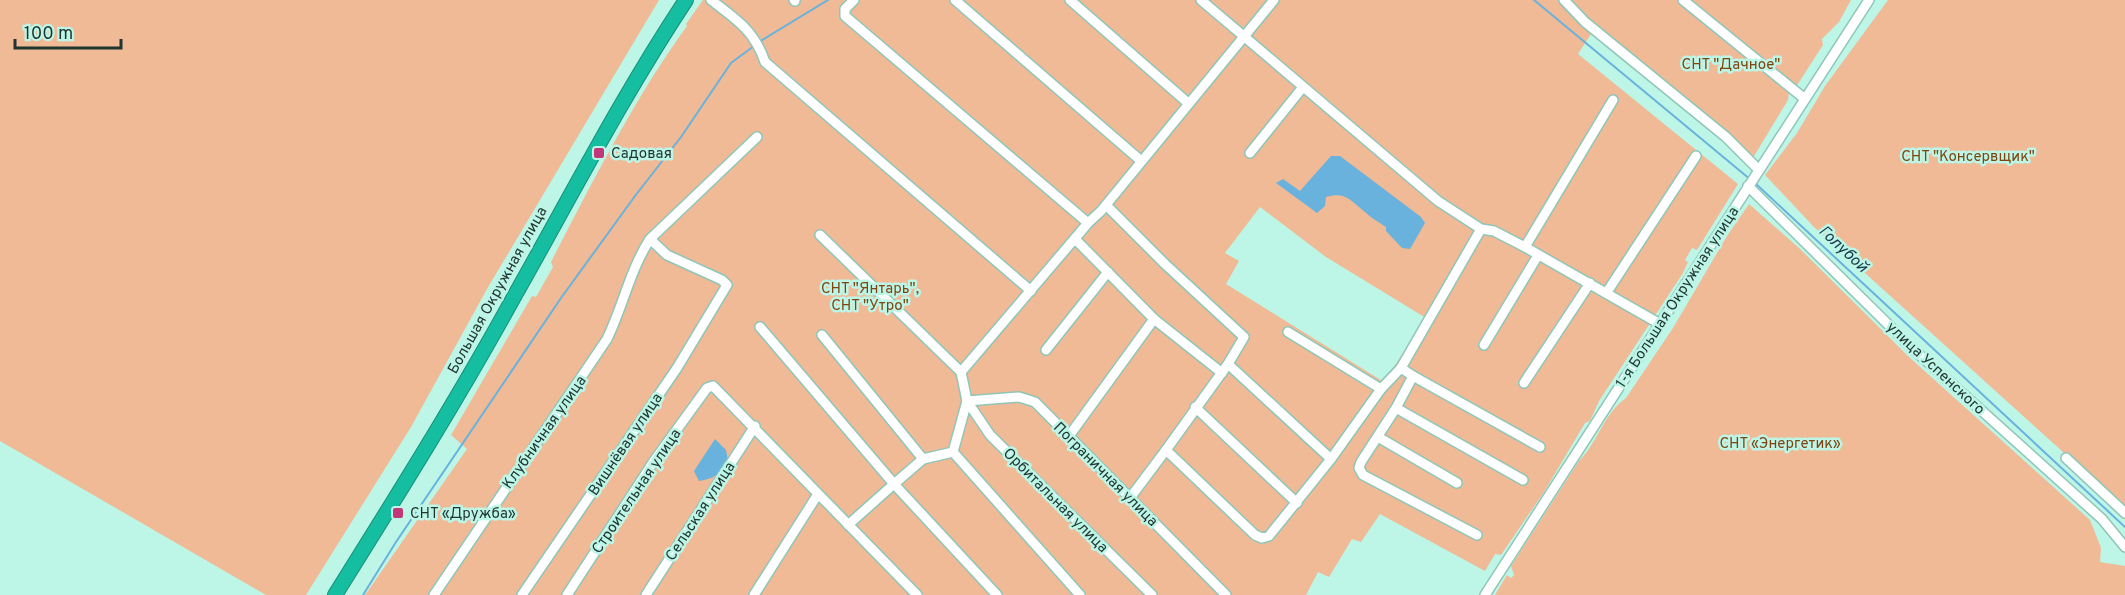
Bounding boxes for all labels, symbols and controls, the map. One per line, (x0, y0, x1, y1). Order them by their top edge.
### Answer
scale bar (15, 12, 122, 50)
text: 100 m (24, 23, 73, 46)
park label: СНТ "Дачное" (1682, 56, 1780, 75)
place label: Садовая (611, 145, 672, 164)
marker: Садовая (592, 146, 606, 160)
park label: СНТ "Консервщик" (1901, 148, 2035, 167)
street label: Большая Окружная улица (444, 204, 552, 378)
street label: 1-я Большая Окружная улица (1612, 204, 1744, 392)
water label: Голубой (1814, 222, 1872, 278)
park label: СНТ "Янтарь", СНТ "Утро" (821, 280, 919, 316)
street label: улица Успенского (1882, 319, 1988, 420)
street label: Клубничная улица (499, 372, 591, 493)
street label: Вишнёвая улица (585, 390, 668, 500)
street label: Пограничная улица (1049, 419, 1161, 531)
street label: Строительная улица (588, 426, 686, 558)
park label: СНТ «Энергетик» (1719, 435, 1841, 454)
street label: Орбитальная улица (998, 444, 1112, 558)
street label: Сельская улица (662, 459, 740, 565)
place label: СНТ «Дружба» (410, 505, 516, 524)
marker: СНТ «Дружба» (391, 506, 405, 520)

